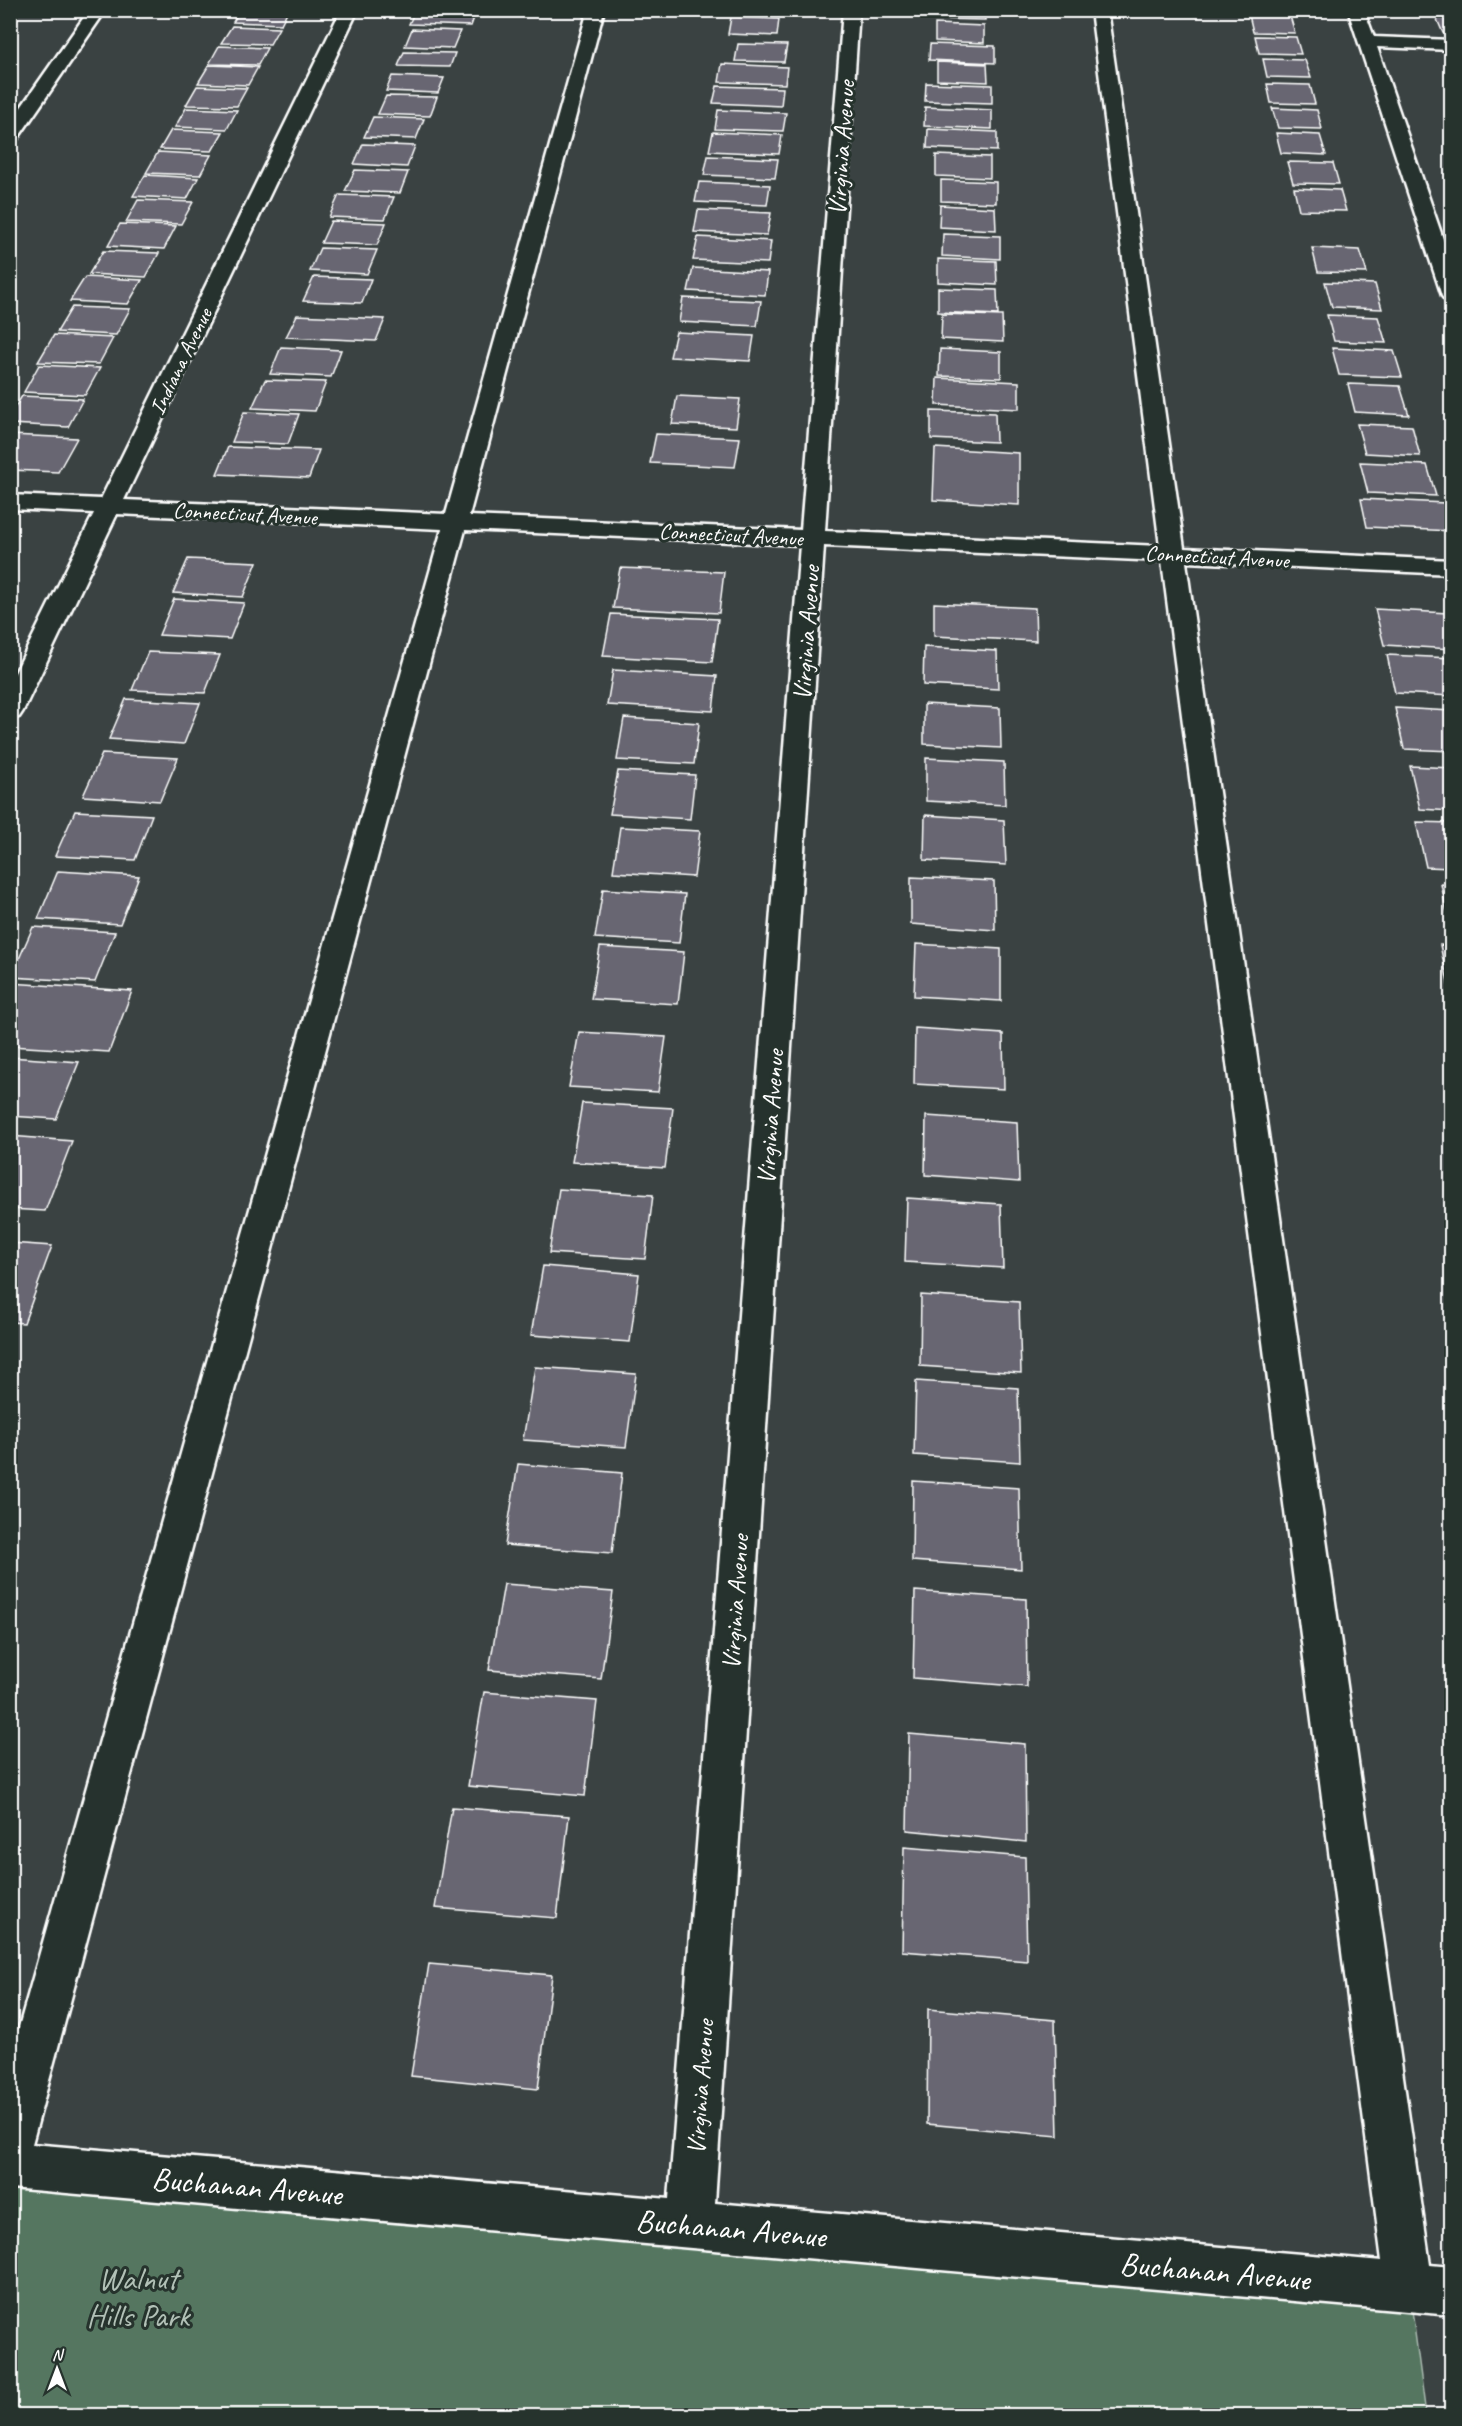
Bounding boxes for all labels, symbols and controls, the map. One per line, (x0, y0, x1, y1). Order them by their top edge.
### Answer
street label: Virginia Avenue (820, 77, 863, 217)
street label: Indiana Avenue (143, 302, 219, 419)
street label: Connecticut Avenue (172, 496, 319, 532)
street label: Connecticut Avenue (658, 517, 805, 553)
street label: Connecticut Avenue (1144, 539, 1291, 575)
street label: Virginia Avenue (785, 562, 828, 702)
street label: Virginia Avenue (749, 1046, 792, 1186)
street label: Virginia Avenue (714, 1531, 757, 1671)
street label: Virginia Avenue (679, 2016, 722, 2156)
street label: Buchanan Avenue (150, 2158, 346, 2215)
street label: Buchanan Avenue (634, 2200, 830, 2257)
street label: Buchanan Avenue (1118, 2243, 1314, 2300)
park label: Walnut Hills Park (86, 2258, 192, 2336)
north arrow (27, 2339, 87, 2399)
text: N (52, 2345, 65, 2365)

